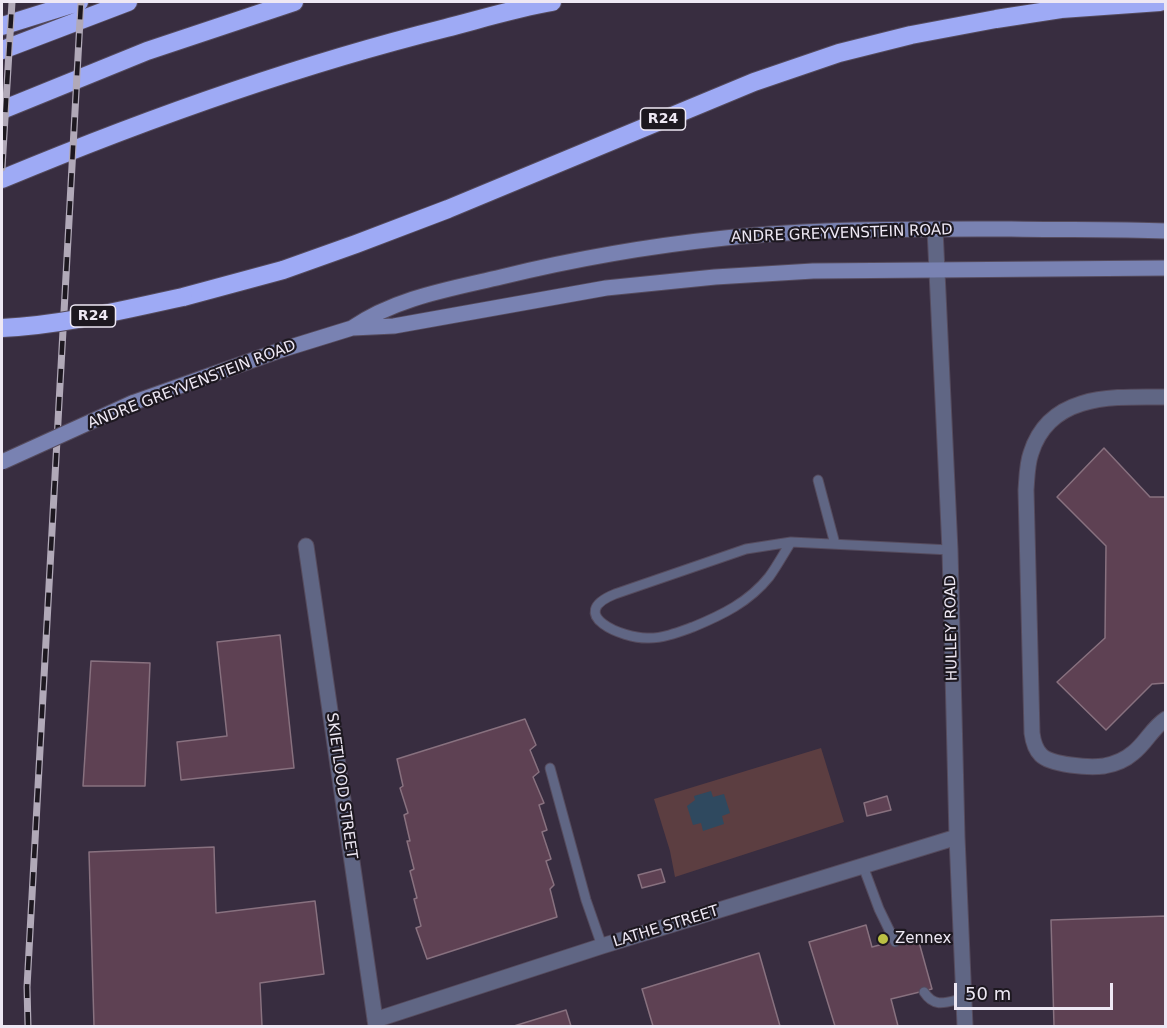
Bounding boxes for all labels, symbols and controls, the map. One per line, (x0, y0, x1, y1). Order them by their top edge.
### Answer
road number: R24 (640, 108, 686, 130)
street label: ANDRE GREYVENSTEIN ROAD (731, 221, 953, 247)
road number: R24 (70, 305, 116, 327)
street label: ANDRE GREYVENSTEIN ROAD (85, 337, 299, 433)
street label: HULLEY ROAD (942, 575, 962, 681)
street label: SKIETLOOD STREET (322, 712, 360, 860)
street label: LATHE STREET (611, 902, 721, 952)
place label: Zennex (895, 930, 951, 948)
marker: Zennex (876, 932, 890, 946)
scale bar (957, 971, 1116, 1009)
text: 50 m (965, 983, 1011, 1004)

